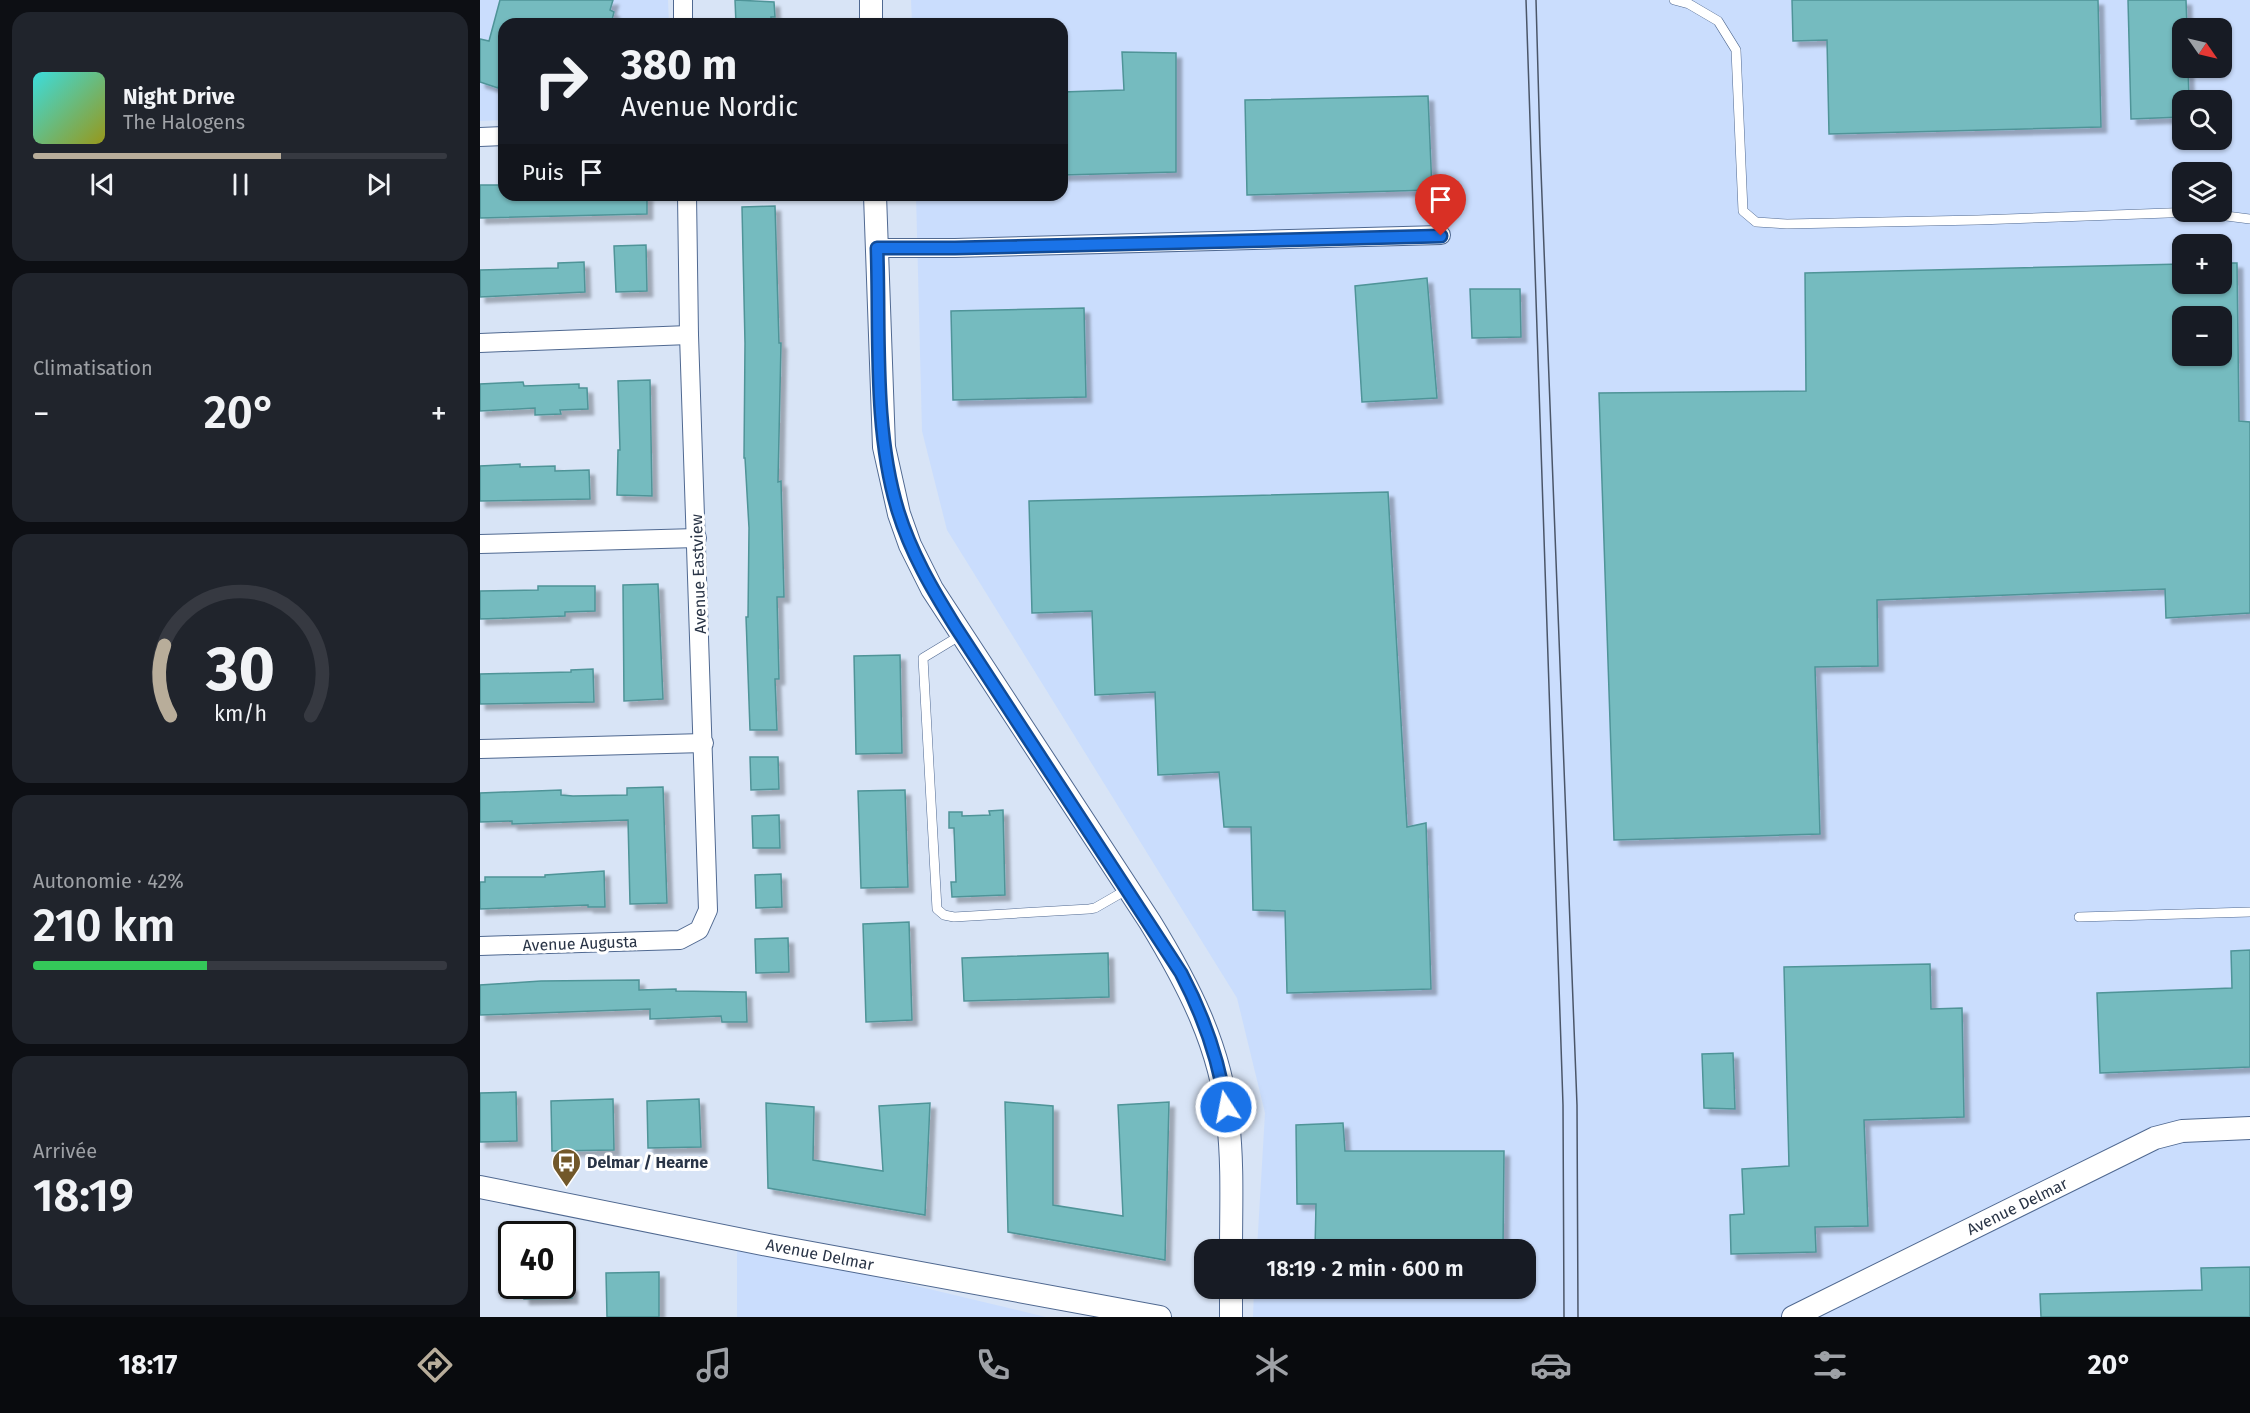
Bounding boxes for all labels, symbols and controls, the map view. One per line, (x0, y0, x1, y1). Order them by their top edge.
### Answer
north arrow (2172, 18, 2232, 78)
map controls (2172, 18, 2232, 366)
text: 380 m (621, 40, 737, 90)
icon: right (522, 42, 600, 120)
text: Night Drive (123, 83, 235, 110)
button: search (2172, 90, 2232, 150)
text: Avenue Nordic (621, 91, 798, 123)
text: The Halogens (123, 110, 245, 134)
icon: arrive (575, 156, 608, 189)
text: Puis (522, 159, 563, 186)
button: layers (2172, 162, 2232, 222)
icon: previous (86, 168, 119, 201)
icon: pause (224, 168, 257, 201)
icon: next (362, 168, 395, 201)
pin (1415, 174, 1466, 236)
icon: arrive (1424, 183, 1457, 216)
button: + (2172, 234, 2232, 294)
button: − (2172, 306, 2232, 366)
text: Climatisation (33, 356, 153, 380)
text: 20° (204, 386, 276, 440)
text: − (33, 394, 50, 434)
text: + (431, 394, 447, 434)
street label: Avenue Eastview (687, 513, 710, 634)
text: 30 (205, 632, 274, 707)
text: km/h (213, 701, 267, 727)
text: Autonomie · 42% (33, 869, 184, 893)
text: 210 km (33, 899, 175, 953)
street label: Avenue Augusta (522, 932, 638, 955)
position arrow (1194, 1075, 1258, 1139)
text: Arrivée (33, 1139, 97, 1163)
bus stop icon: Delmar / Hearne (550, 1146, 582, 1188)
place label: Delmar / Hearne (587, 1153, 708, 1172)
text: 18:19 (33, 1169, 134, 1223)
street label: Avenue Delmar (1964, 1174, 2071, 1239)
speed limit sign: 40 (498, 1221, 576, 1299)
street label: Avenue Delmar (764, 1235, 876, 1274)
text: 18:19 · 2 min · 600 m (1266, 1255, 1464, 1282)
icon: directions (414, 1344, 456, 1386)
icon: music (693, 1344, 735, 1386)
icon: phone (972, 1344, 1014, 1386)
icon: climate (1251, 1344, 1293, 1386)
icon: car (1530, 1344, 1572, 1386)
icon: filters (1809, 1344, 1851, 1386)
text: 18:17 (118, 1349, 177, 1381)
text: 20° (2088, 1349, 2131, 1381)

